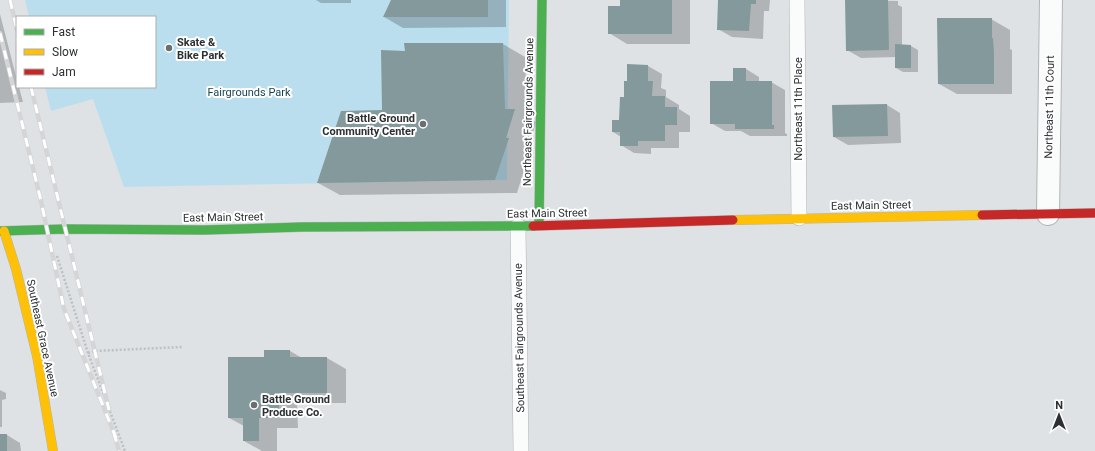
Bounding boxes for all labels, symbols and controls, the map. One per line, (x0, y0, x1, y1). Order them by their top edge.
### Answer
legend (16, 16, 156, 88)
text: Fast (52, 25, 75, 39)
place label: Skate & Bike Park (177, 36, 224, 62)
street label: Northeast Fairgrounds Avenue (521, 37, 536, 186)
marker: Skate & Bike Park (164, 43, 174, 53)
text: Slow (52, 45, 78, 59)
street label: Northeast 11th Court (1042, 55, 1057, 159)
street label: Northeast 11th Place (792, 57, 805, 161)
text: Jam (52, 65, 76, 79)
park label: Fairgrounds Park (207, 86, 291, 99)
place label: Battle Ground Community Center (322, 112, 415, 138)
marker: Battle Ground Community Center (418, 119, 428, 129)
street label: East Main Street (831, 198, 912, 213)
street label: East Main Street (507, 206, 588, 221)
street label: East Main Street (183, 210, 264, 225)
street label: Southeast Fairgrounds Avenue (512, 263, 527, 413)
street label: Southeast Grace Avenue (24, 278, 61, 398)
place label: Battle Ground Produce Co. (262, 393, 330, 419)
north arrow (1039, 395, 1079, 435)
text: N (1055, 399, 1063, 412)
marker: Battle Ground Produce Co. (249, 400, 259, 410)

